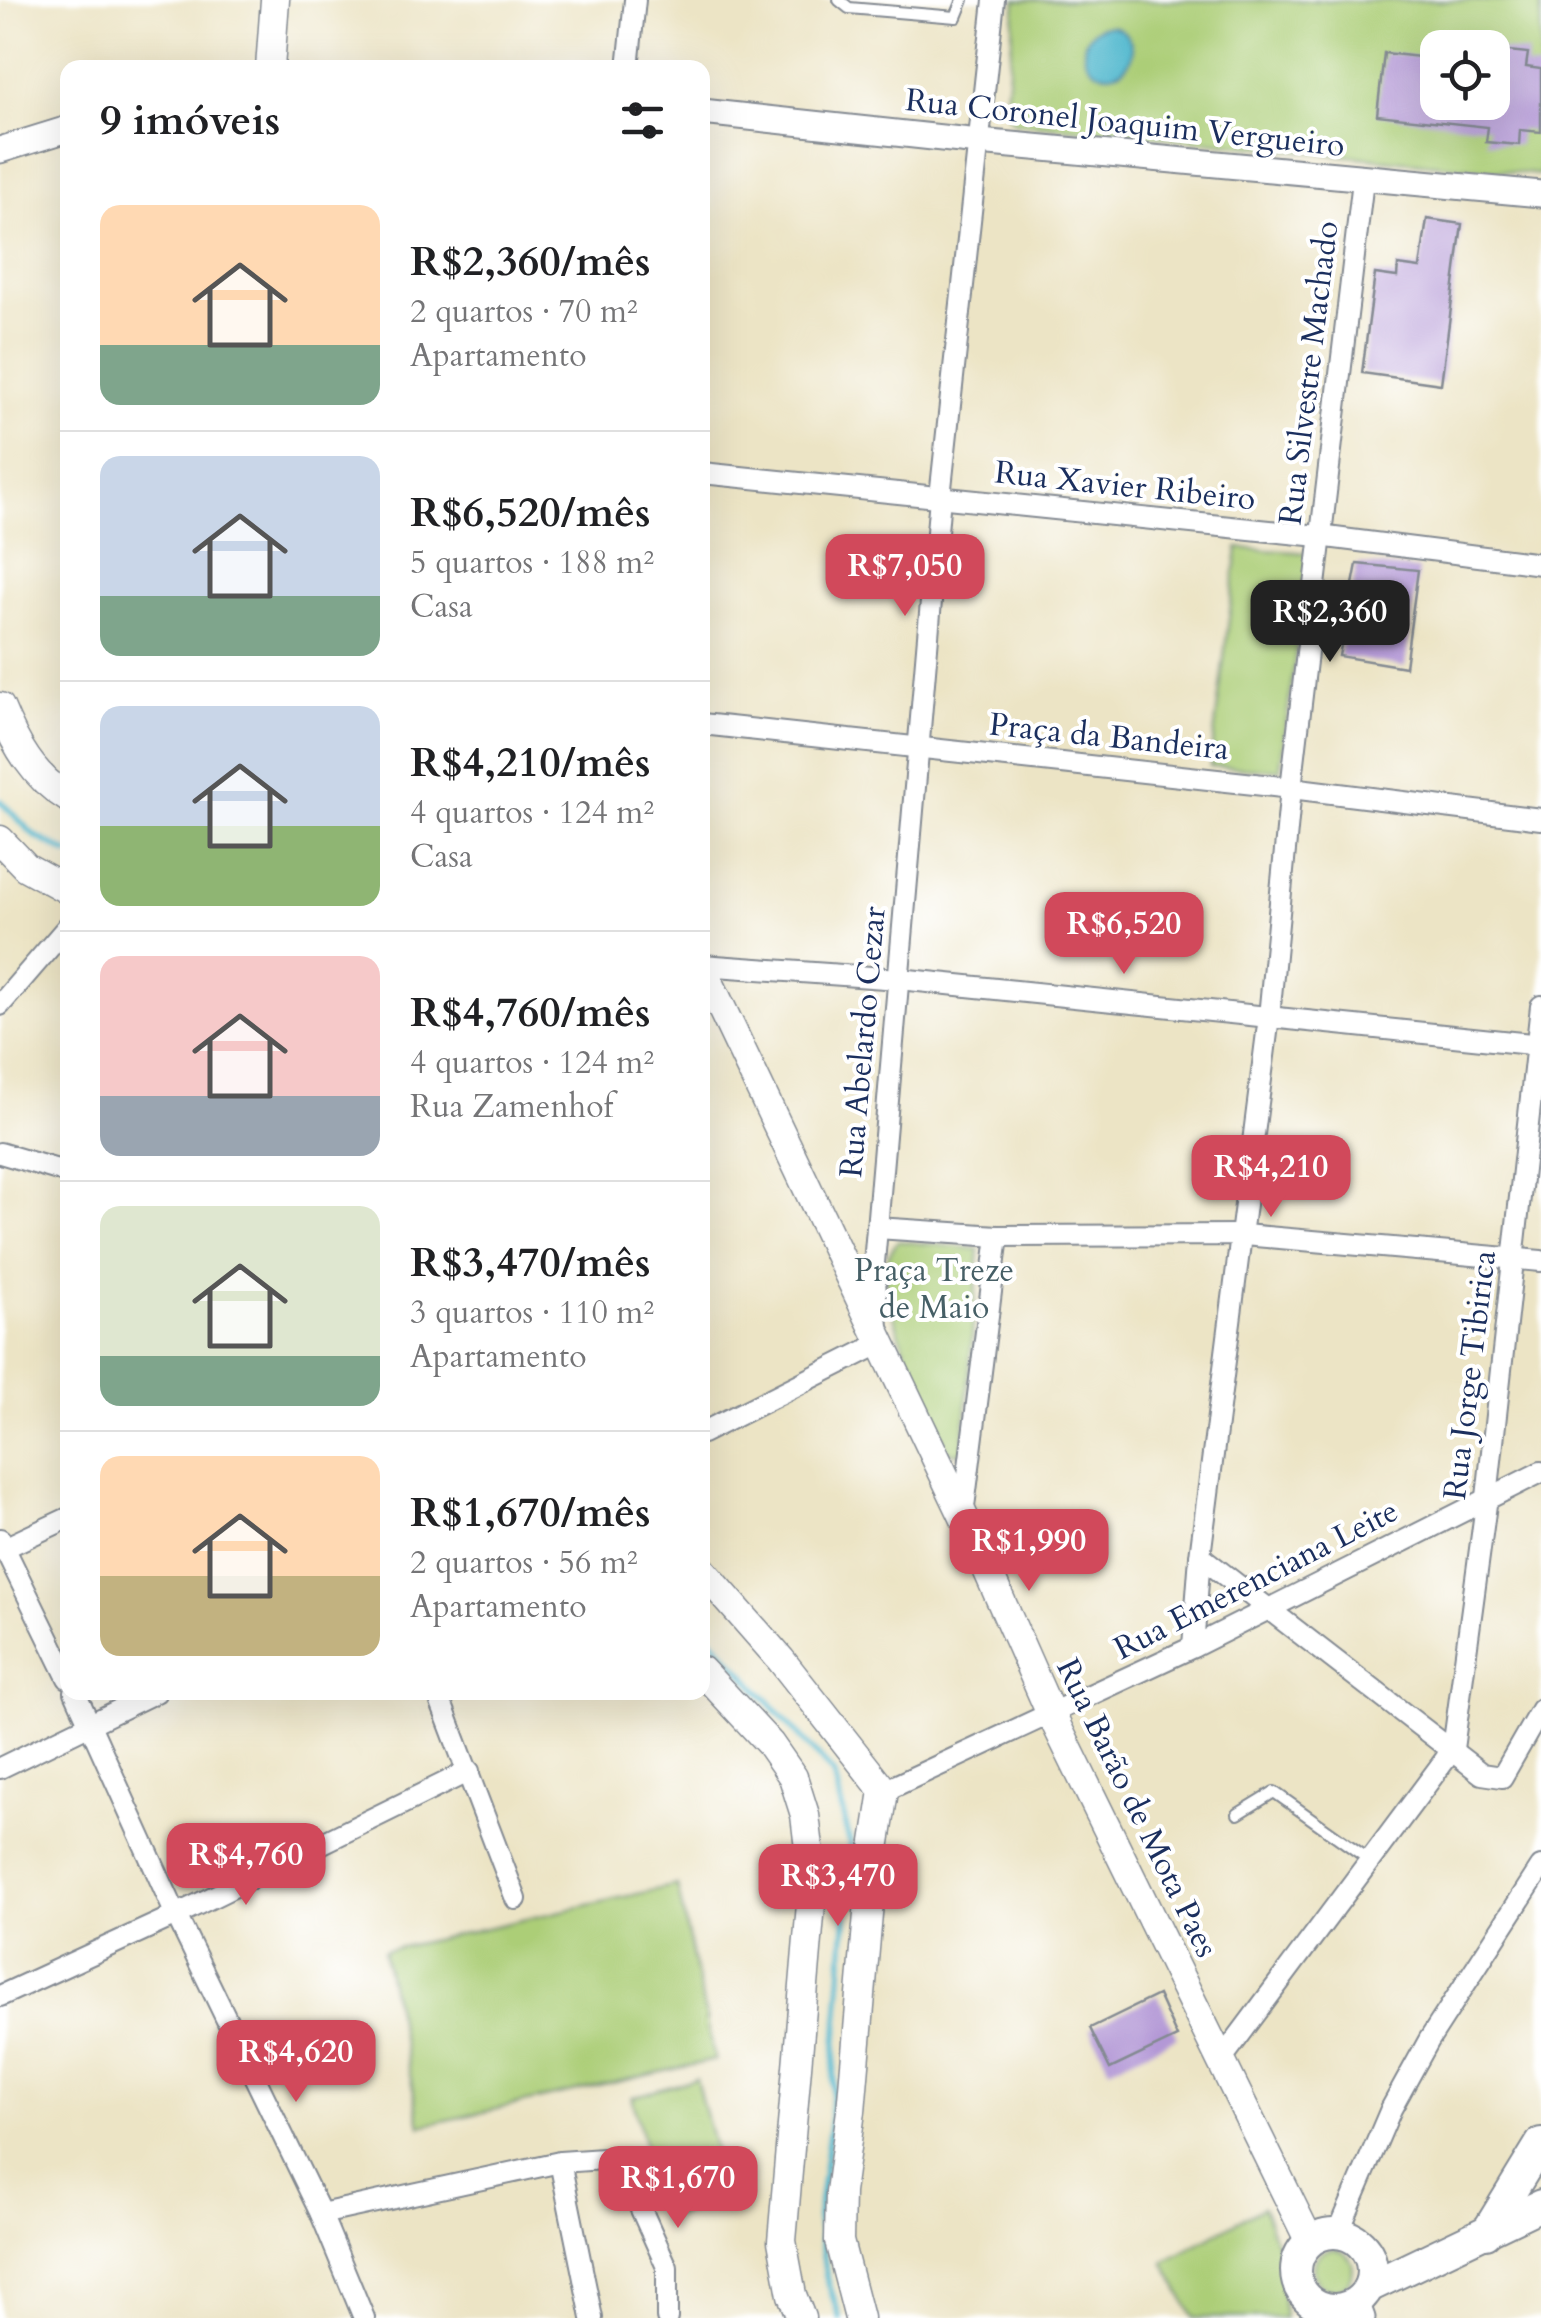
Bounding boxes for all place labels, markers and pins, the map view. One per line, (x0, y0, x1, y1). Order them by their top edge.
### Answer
pin: R$7,050 (813, 534, 997, 619)
pin: R$2,360 (1238, 580, 1422, 665)
pin: R$6,520 (1032, 892, 1216, 977)
pin: R$4,210 (1179, 1135, 1363, 1220)
pin: R$1,990 (937, 1509, 1121, 1594)
pin: R$4,760 (154, 1823, 338, 1908)
pin: R$3,470 (746, 1844, 930, 1929)
pin: R$4,620 (204, 2020, 388, 2105)
pin: R$1,670 (586, 2146, 770, 2231)

